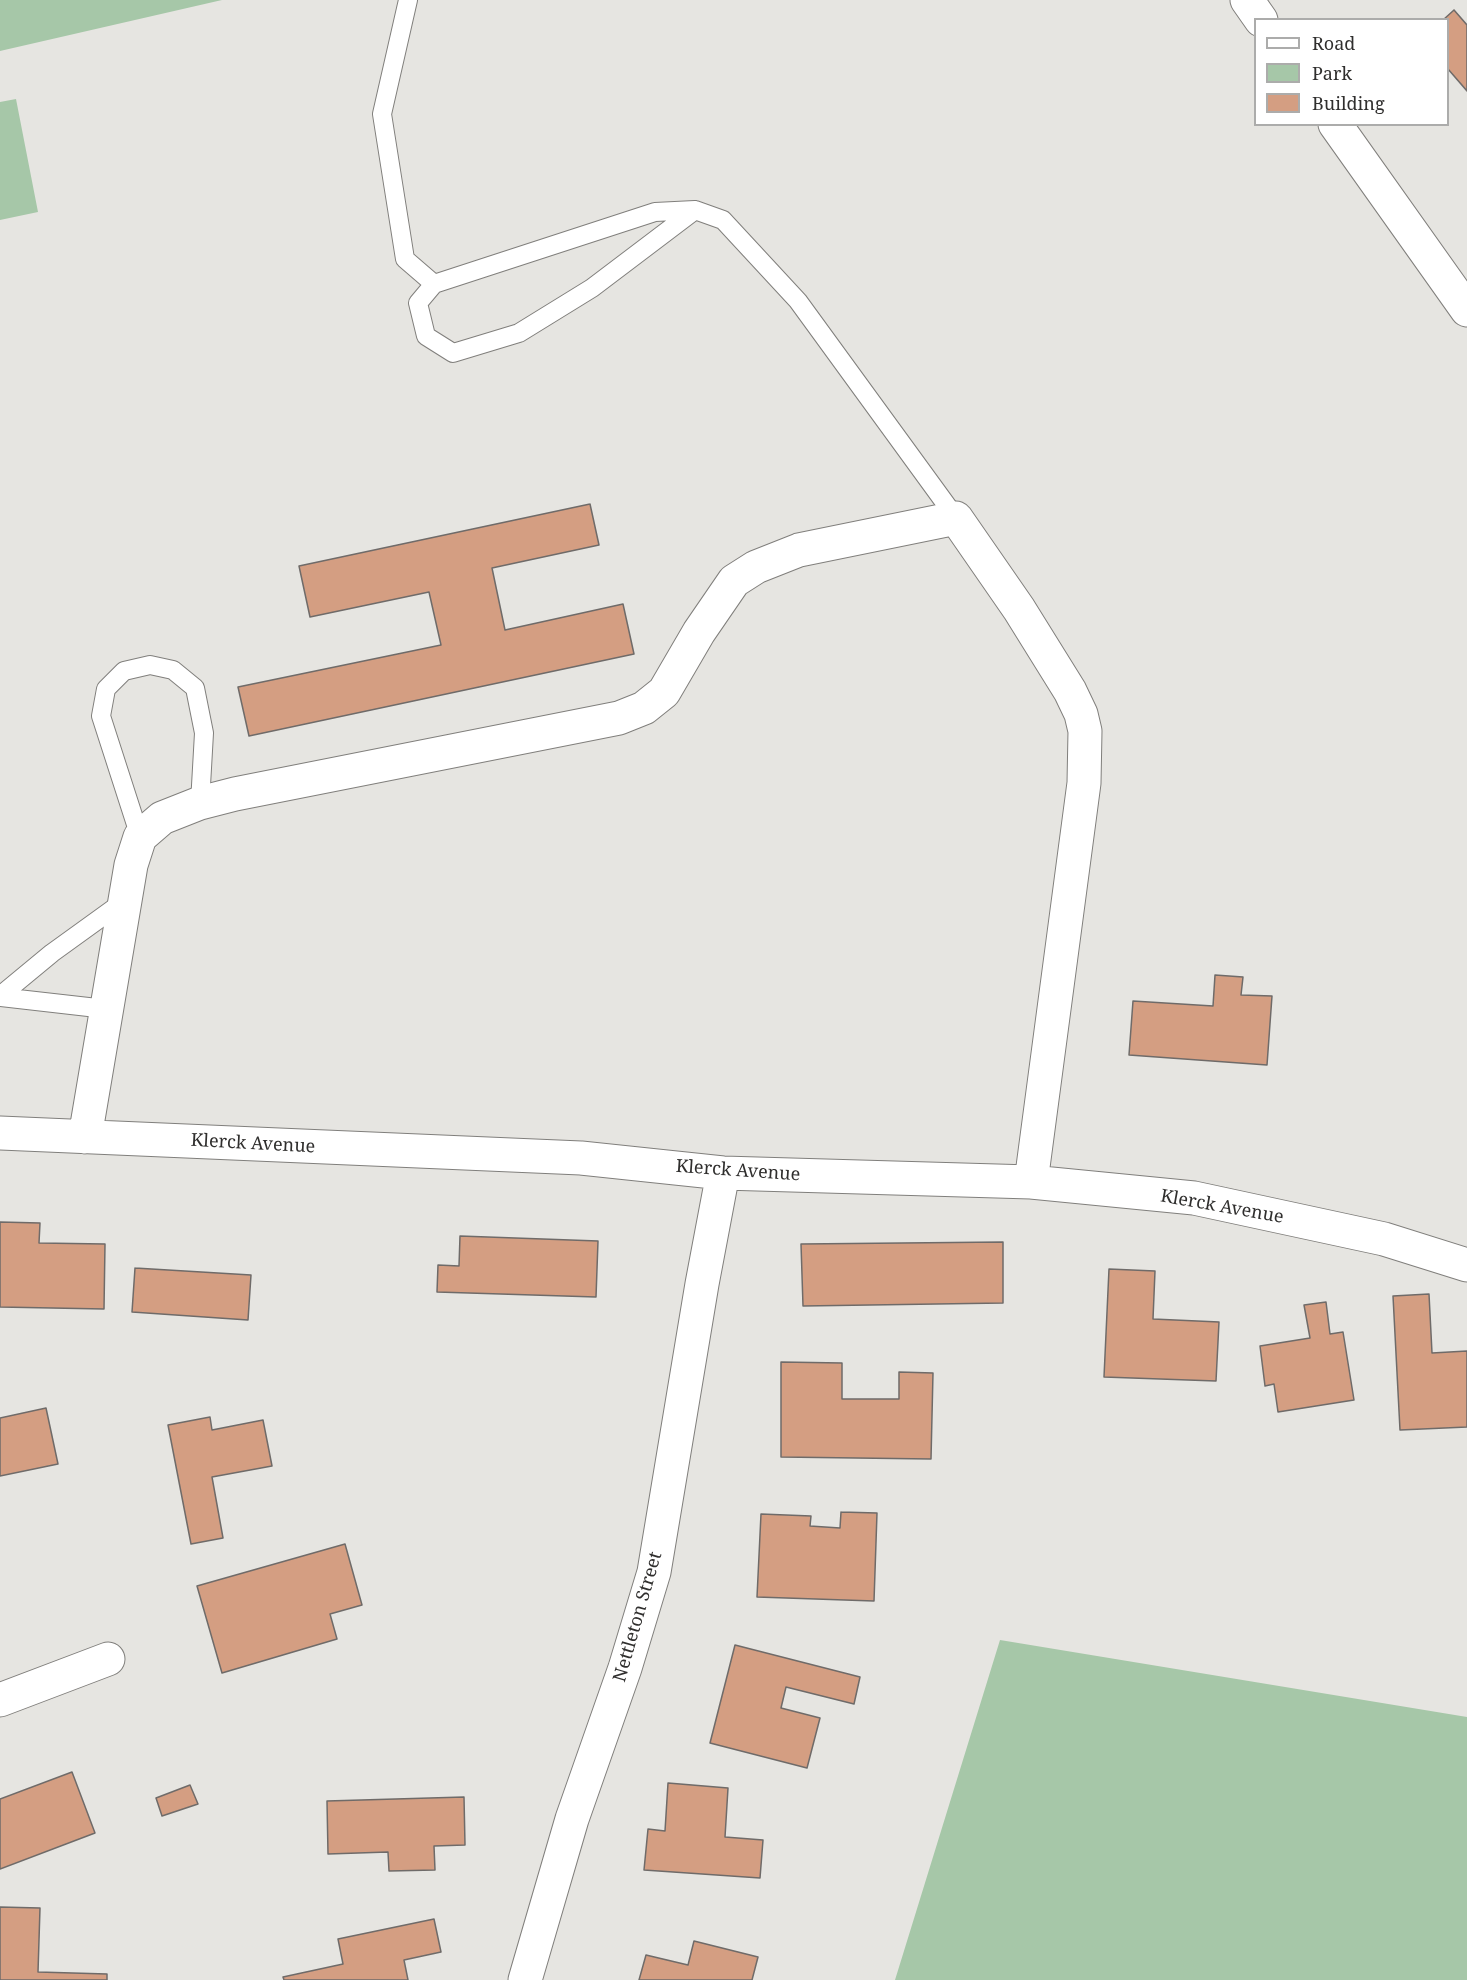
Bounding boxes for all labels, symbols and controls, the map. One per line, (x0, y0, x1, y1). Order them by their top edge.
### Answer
legend (1254, 18, 1449, 126)
text: Road (1312, 31, 1355, 55)
text: Park (1312, 61, 1352, 85)
text: Building (1312, 91, 1385, 115)
street label: Klerck Avenue (190, 1130, 316, 1158)
street label: Klerck Avenue (675, 1156, 801, 1186)
street label: Klerck Avenue (1159, 1186, 1285, 1228)
street label: Nettleton Street (609, 1549, 667, 1685)

